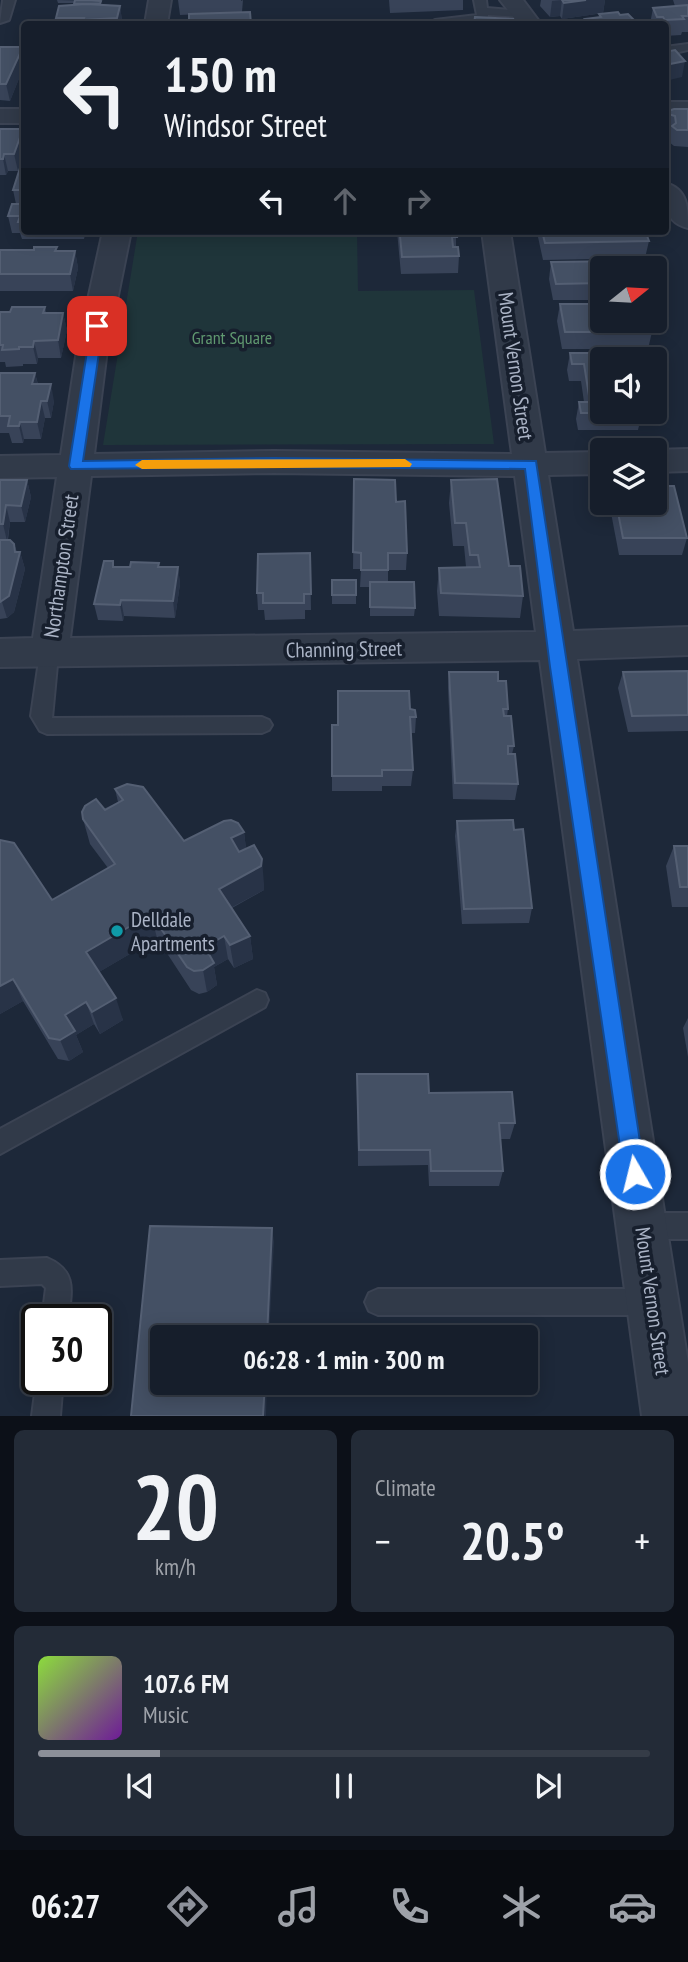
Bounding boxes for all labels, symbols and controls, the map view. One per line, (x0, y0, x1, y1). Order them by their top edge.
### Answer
text: 150 m (164, 42, 277, 106)
icon: left (49, 49, 140, 140)
text: Windsor Street (164, 104, 327, 146)
icon: left (253, 182, 291, 220)
icon: ahead (326, 182, 364, 220)
icon: right (399, 182, 437, 220)
north arrow (590, 256, 667, 332)
map controls (590, 256, 667, 515)
street label: Mount Vernon Street (492, 290, 540, 442)
pin (67, 296, 127, 356)
icon: arrive (78, 307, 116, 345)
park label: Grant Square (192, 326, 272, 349)
button: sound (590, 347, 667, 424)
button: layers (590, 438, 667, 515)
street label: Northampton Street (38, 492, 84, 640)
street label: Channing Street (286, 634, 403, 664)
place label: Delldale Apartments (131, 906, 215, 957)
marker: Delldale Apartments (109, 923, 125, 939)
position arrow (598, 1137, 672, 1211)
street label: Mount Vernon Street (629, 1225, 677, 1377)
speed limit sign: 30 (21, 1304, 112, 1395)
text: 06:28 · 1 min · 300 m (244, 1343, 444, 1376)
text: 20 (132, 1447, 219, 1565)
text: Climate (375, 1473, 436, 1502)
text: 20.5° (460, 1507, 565, 1574)
text: − (375, 1516, 391, 1565)
text: + (634, 1516, 650, 1565)
text: km/h (155, 1552, 196, 1581)
text: 107.6 FM (143, 1667, 229, 1700)
text: Music (143, 1700, 189, 1729)
icon: previous (121, 1767, 159, 1805)
icon: pause (325, 1767, 363, 1805)
icon: next (529, 1767, 567, 1805)
icon: directions (163, 1882, 212, 1931)
icon: music (274, 1882, 323, 1931)
icon: phone (385, 1882, 434, 1931)
icon: climate (497, 1882, 546, 1931)
icon: car (608, 1882, 657, 1931)
text: 06:27 (31, 1885, 100, 1927)

